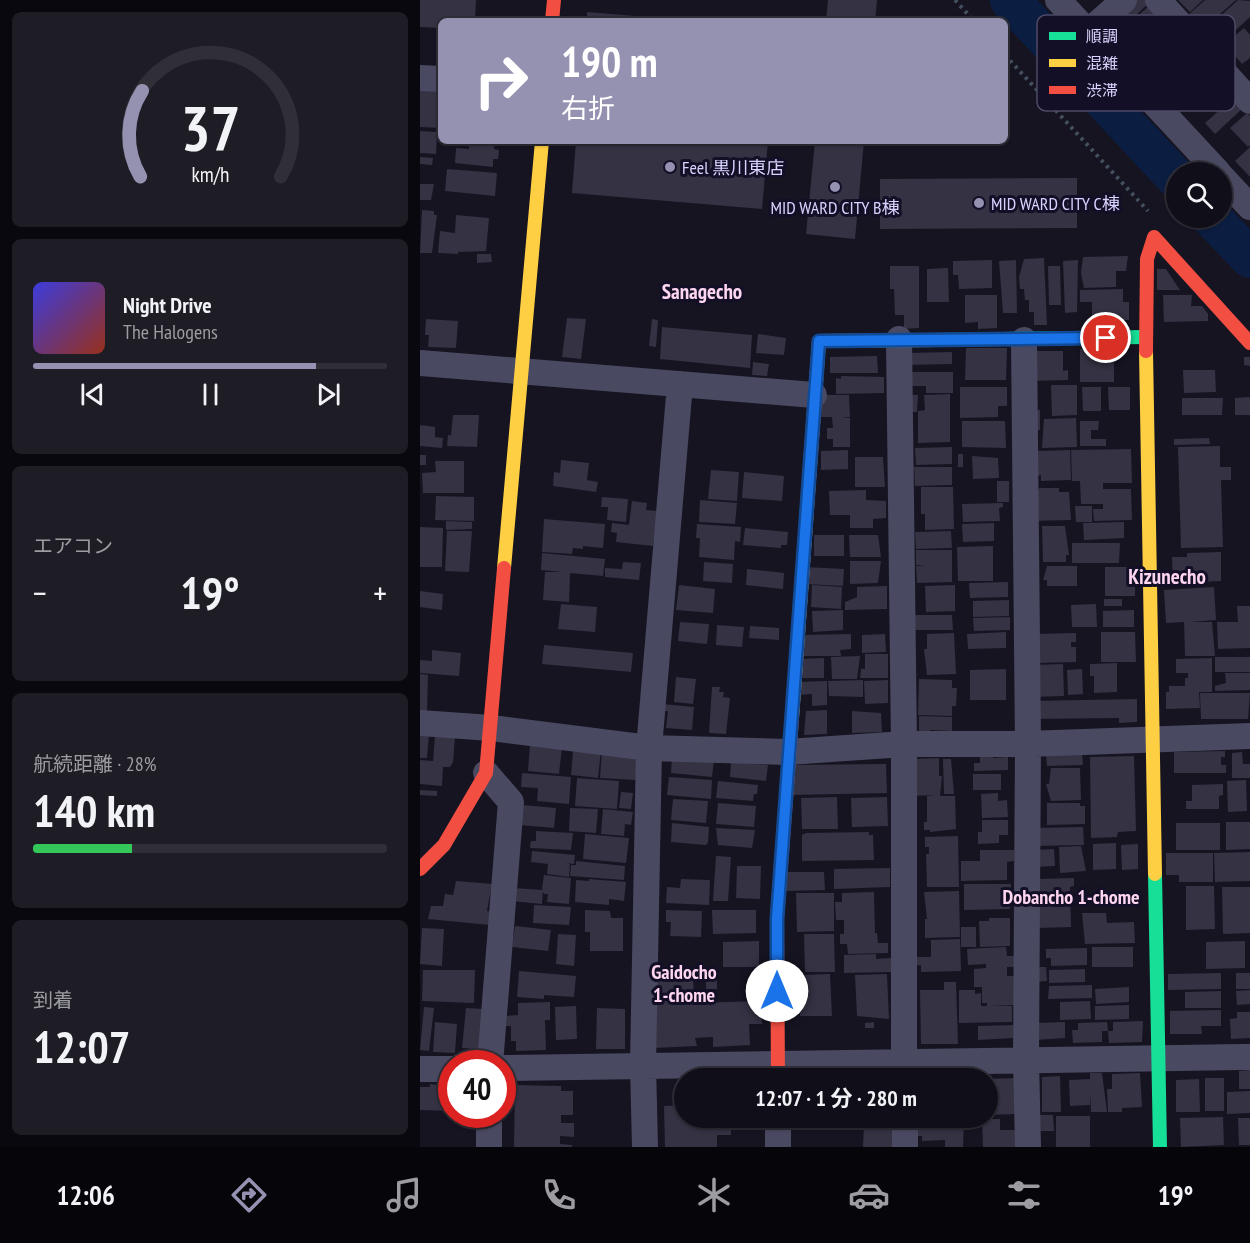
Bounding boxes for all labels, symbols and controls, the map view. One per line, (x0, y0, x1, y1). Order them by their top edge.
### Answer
legend (1037, 15, 1235, 111)
text: 順調 (1086, 26, 1118, 46)
text: 190 m (561, 34, 658, 89)
icon: right (462, 42, 540, 120)
text: 混雑 (1086, 53, 1118, 73)
text: 渋滞 (1086, 80, 1118, 100)
text: 37 (180, 87, 240, 168)
text: 右折 (561, 91, 615, 125)
place label: Feel 黒川東店 (682, 156, 784, 179)
text: km/h (191, 160, 229, 188)
marker: Feel 黒川東店 (663, 160, 677, 174)
map controls (1166, 162, 1232, 228)
button: search (1166, 162, 1232, 228)
marker: MID WARD CITY B棟 (828, 180, 842, 194)
place label: MID WARD CITY C棟 (991, 192, 1120, 215)
place label: MID WARD CITY B棟 (771, 196, 899, 219)
marker: MID WARD CITY C棟 (972, 196, 986, 210)
district label: Sanagecho (662, 278, 742, 305)
text: Night Drive (123, 291, 212, 319)
pin (1080, 312, 1131, 363)
text: The Halogens (123, 319, 218, 345)
icon: arrive (1089, 321, 1122, 354)
icon: previous (76, 378, 109, 411)
icon: pause (194, 378, 227, 411)
icon: next (312, 378, 345, 411)
text: エアコン (33, 533, 113, 559)
text: 19° (180, 563, 240, 621)
district label: Kizunecho (1128, 563, 1206, 590)
text: − (33, 571, 47, 614)
text: + (373, 571, 387, 614)
text: 航続距離 · 28% (33, 751, 156, 777)
text: 140 km (33, 781, 155, 839)
district label: Dobancho 1-chome (1003, 884, 1139, 910)
district label: Gaidocho 1-chome (651, 959, 717, 1008)
position arrow (745, 959, 809, 1023)
text: 到着 (33, 987, 73, 1013)
text: 12:07 (33, 1017, 130, 1075)
speed limit sign: 40 (438, 1050, 516, 1128)
text: 12:07 · 1 分 · 280 m (755, 1084, 917, 1112)
icon: directions (228, 1174, 270, 1216)
icon: music (383, 1174, 425, 1216)
icon: phone (538, 1174, 580, 1216)
icon: climate (693, 1174, 735, 1216)
icon: car (848, 1174, 890, 1216)
icon: filters (1003, 1174, 1045, 1216)
text: 12:06 (56, 1178, 115, 1212)
text: 19° (1158, 1178, 1193, 1212)

